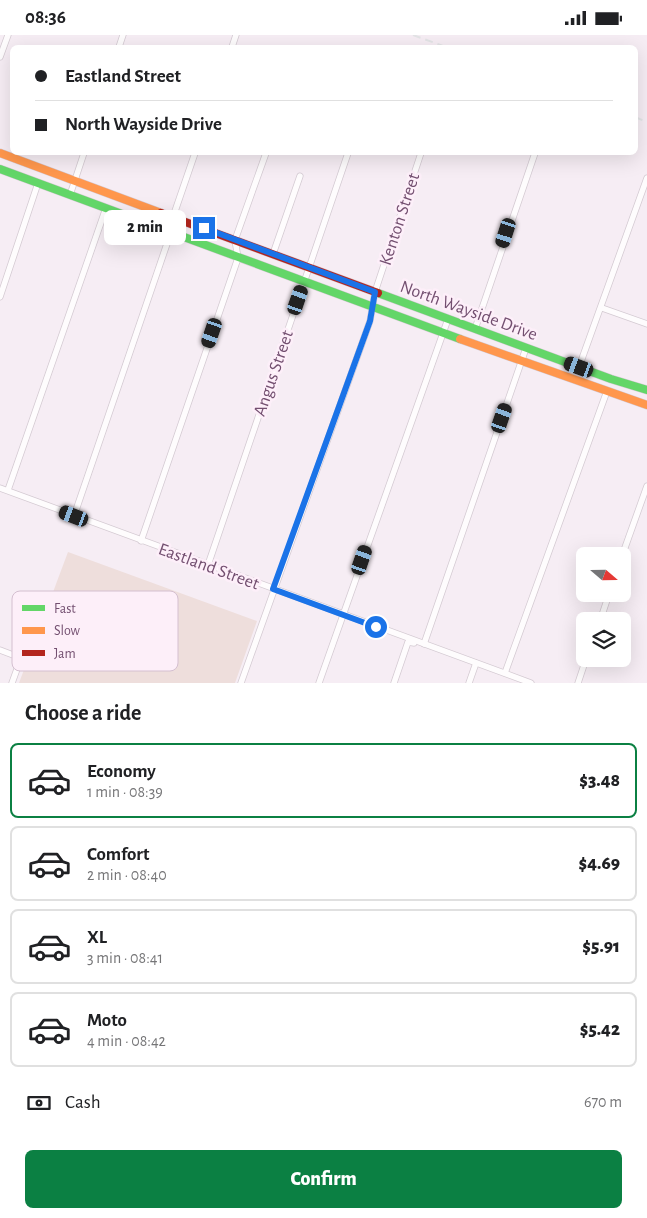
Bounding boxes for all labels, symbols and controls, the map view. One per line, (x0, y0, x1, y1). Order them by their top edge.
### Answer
text: 08:36 (25, 8, 66, 27)
text: Eastland Street (65, 67, 181, 86)
text: North Wayside Drive (65, 115, 222, 134)
street label: Kenton Street (377, 171, 423, 268)
callout: 2 min (104, 211, 186, 245)
car (494, 216, 517, 250)
route end (193, 217, 215, 239)
text: 2 min (127, 219, 163, 235)
street label: North Wayside Drive (398, 278, 540, 344)
car (286, 283, 309, 317)
car (200, 316, 223, 350)
street label: Angus Street (251, 328, 297, 419)
car (562, 355, 595, 379)
car (490, 401, 513, 435)
car (57, 504, 90, 528)
street label: Eastland Street (156, 540, 262, 594)
car (350, 543, 373, 577)
north arrow (576, 547, 631, 603)
map controls (576, 547, 631, 667)
legend (12, 591, 178, 671)
text: Fast (54, 602, 76, 616)
button: layers (576, 612, 631, 667)
route start (365, 616, 387, 638)
text: Slow (54, 624, 81, 638)
text: Jam (54, 647, 76, 661)
text: Choose a ride (25, 702, 141, 724)
icon: car (27, 758, 72, 803)
text: Economy (87, 762, 156, 781)
text: $3.48 (579, 771, 620, 790)
text: 1 min · 08:39 (87, 784, 163, 800)
icon: car (27, 841, 72, 886)
text: Comfort (87, 845, 149, 864)
text: $4.69 (579, 854, 620, 873)
text: 2 min · 08:40 (87, 867, 167, 883)
icon: car (27, 924, 72, 969)
text: XL (87, 928, 107, 947)
text: $5.91 (582, 937, 620, 956)
text: 3 min · 08:41 (87, 950, 163, 966)
icon: car (27, 1007, 72, 1052)
text: Moto (87, 1011, 127, 1030)
text: $5.42 (580, 1020, 620, 1039)
text: 4 min · 08:42 (87, 1033, 166, 1049)
icon: cash (25, 1089, 53, 1117)
text: Cash (65, 1093, 101, 1112)
text: 670 m (584, 1094, 622, 1110)
button: Confirm (25, 1150, 622, 1208)

